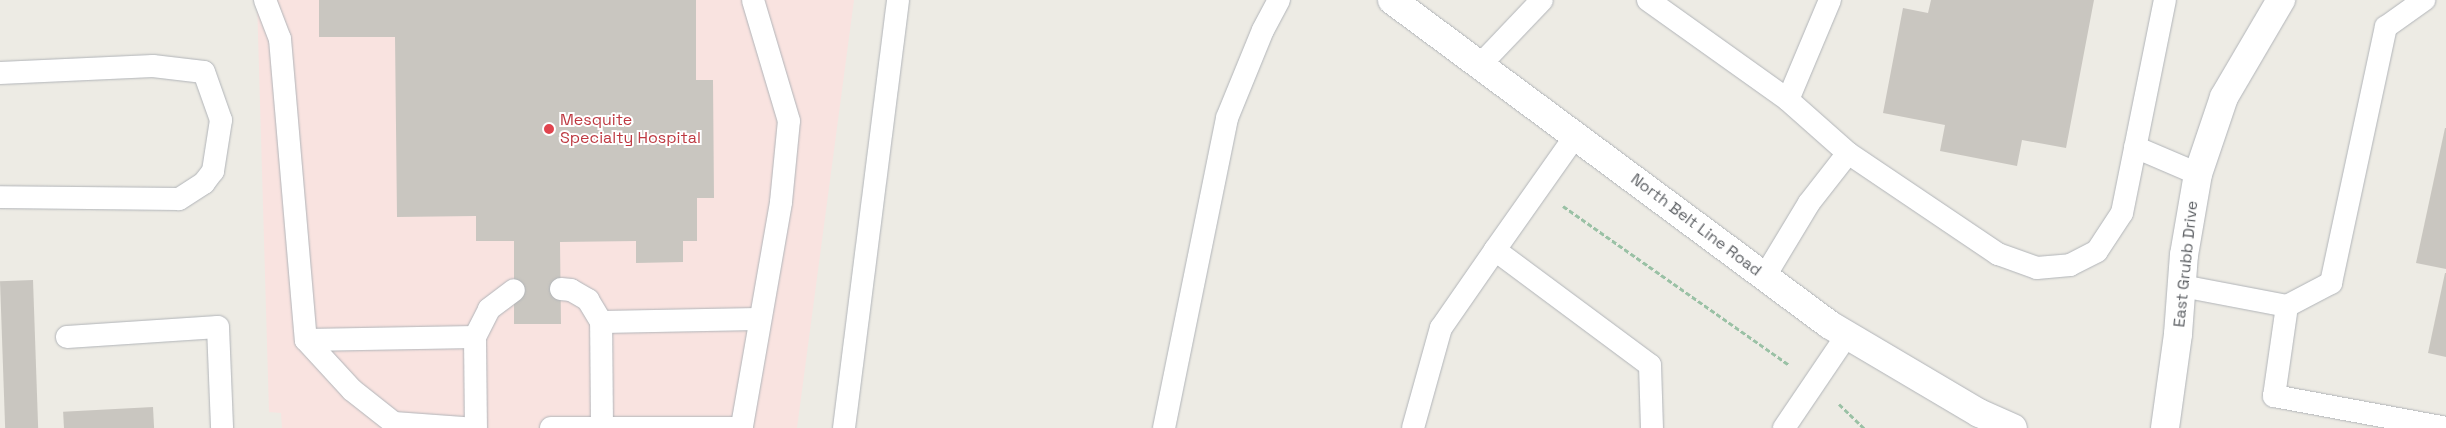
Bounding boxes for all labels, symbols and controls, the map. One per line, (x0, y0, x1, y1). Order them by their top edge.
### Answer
place label: Mesquite Specialty Hospital (560, 110, 701, 148)
marker: Mesquite Specialty Hospital (542, 122, 556, 136)
street label: North Belt Line Road (1627, 170, 1765, 280)
street label: East Grubb Drive (2170, 200, 2202, 328)

